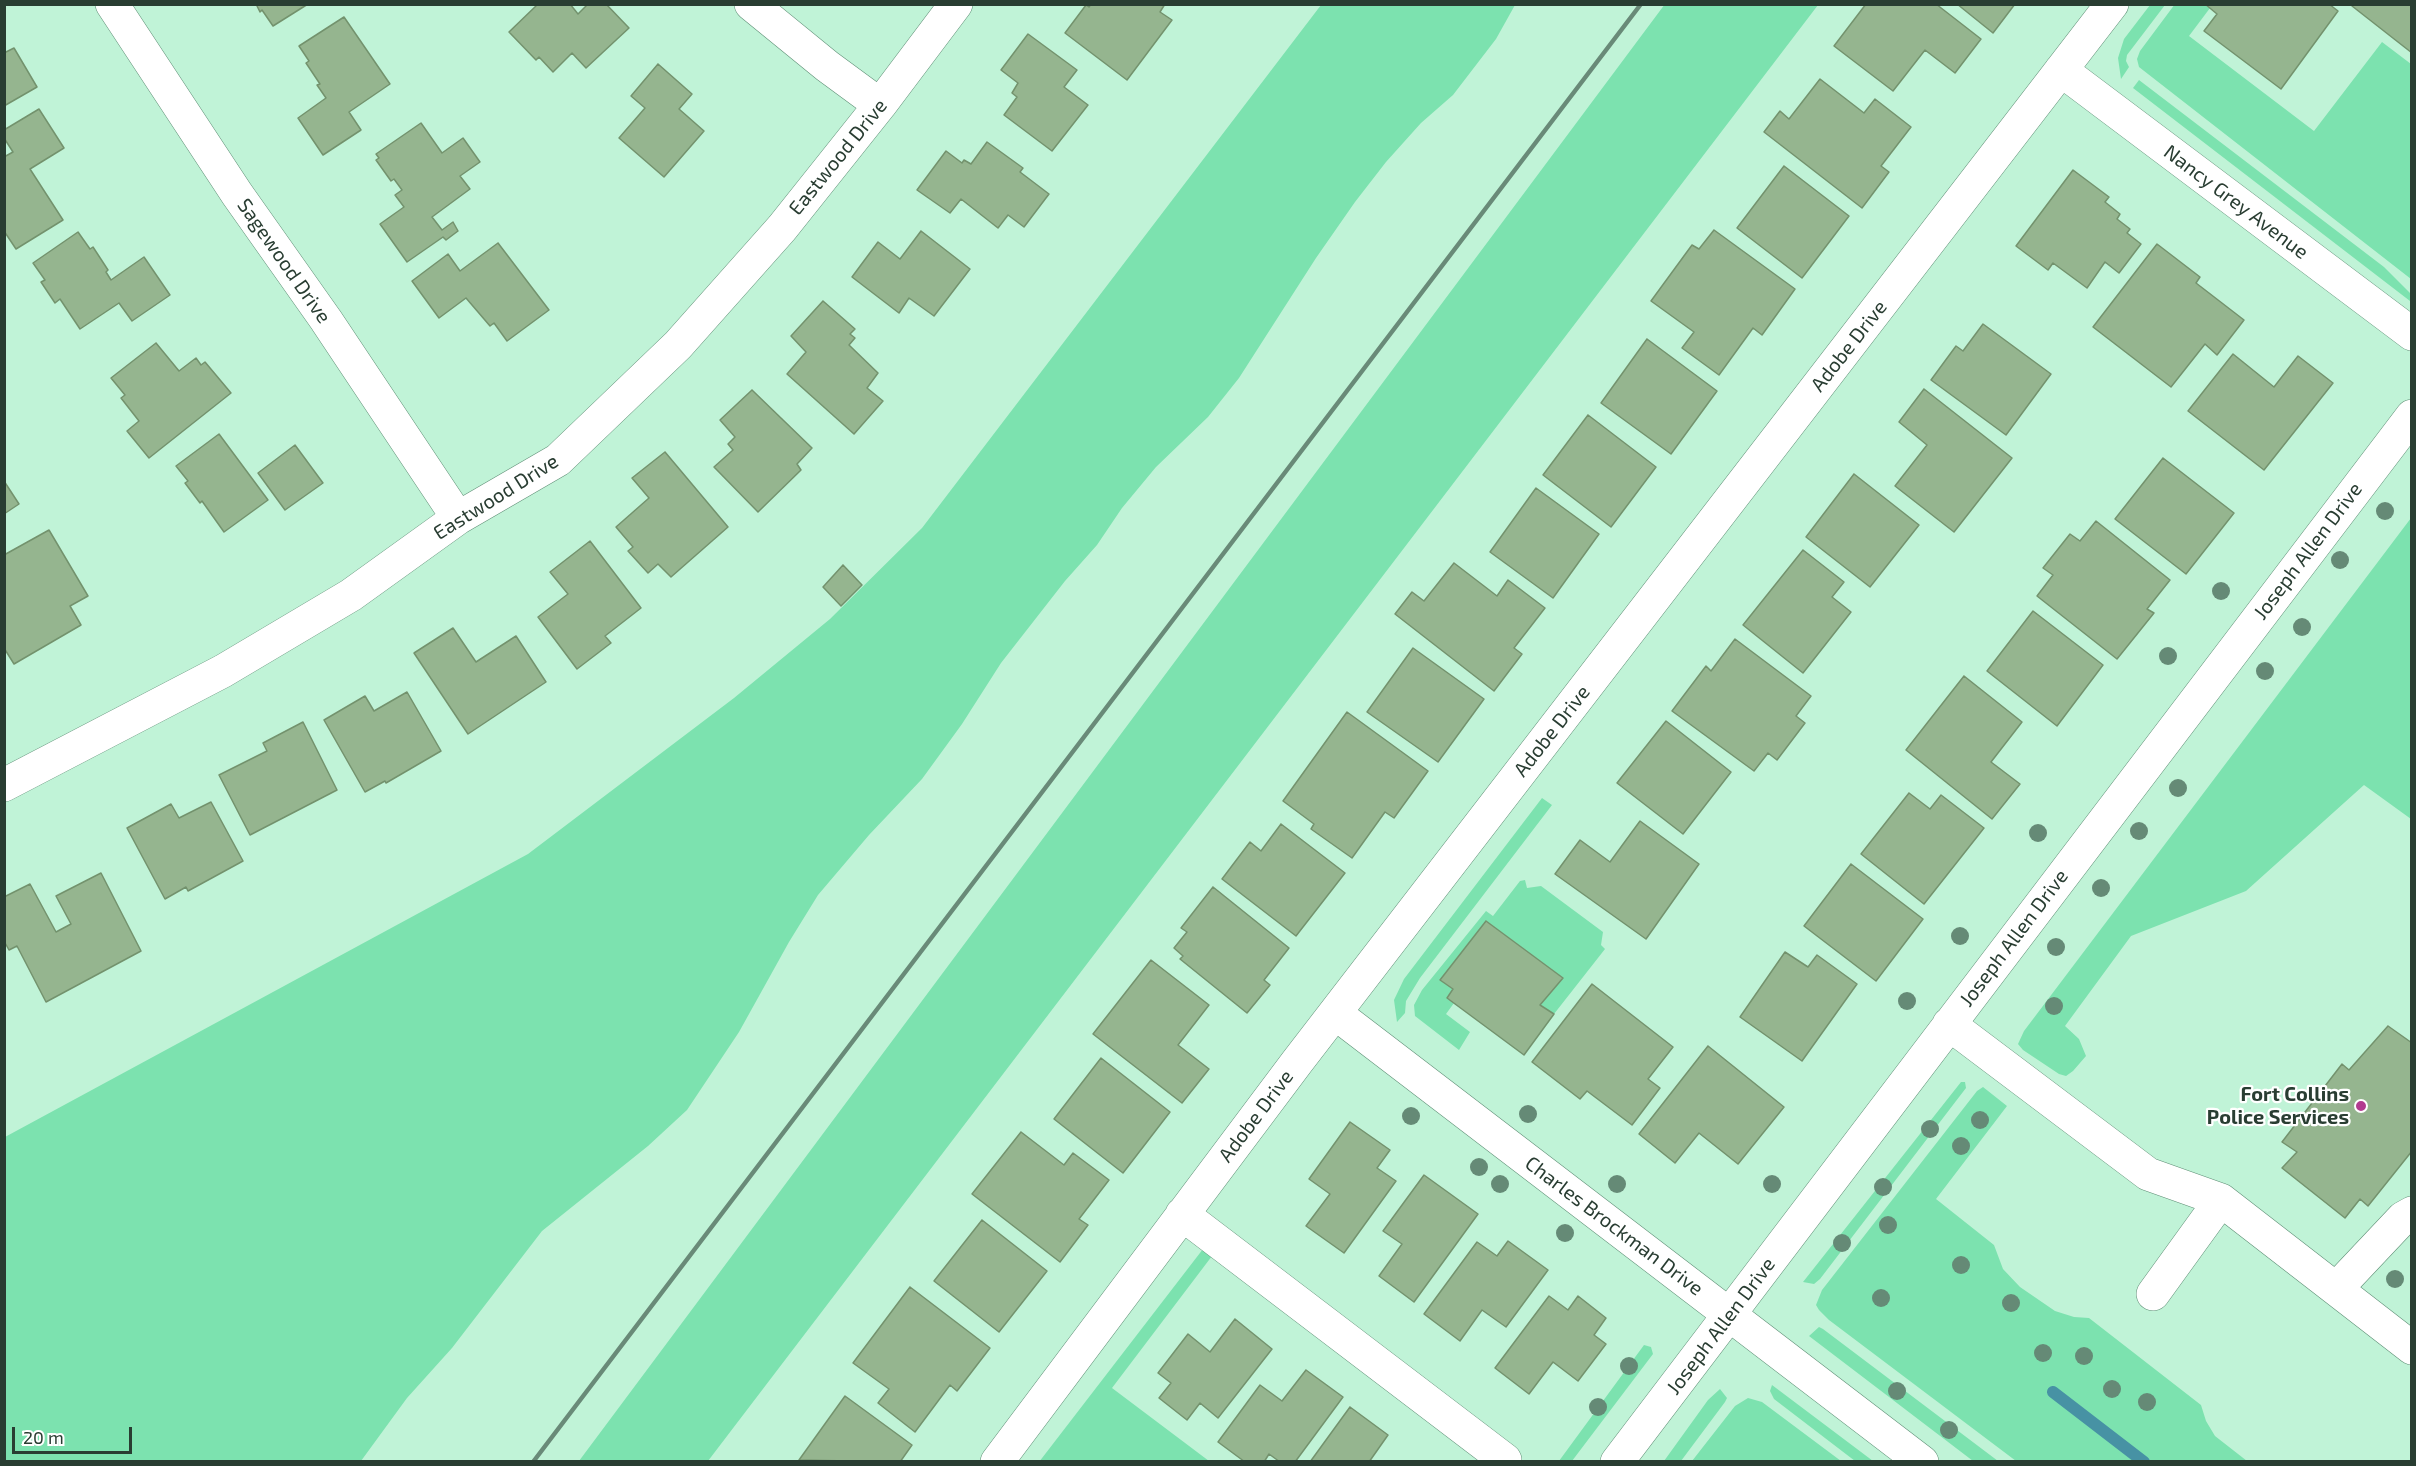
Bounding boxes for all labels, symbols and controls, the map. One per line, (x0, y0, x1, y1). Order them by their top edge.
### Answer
street label: Eastwood Drive (784, 94, 892, 220)
street label: Nancy Grey Avenue (2159, 140, 2313, 264)
street label: Sagewood Drive (232, 194, 336, 328)
street label: Adobe Drive (1806, 296, 1892, 396)
street label: Eastwood Drive (429, 449, 563, 545)
street label: Joseph Allen Drive (2249, 478, 2367, 624)
street label: Adobe Drive (1509, 681, 1595, 781)
street label: Joseph Allen Drive (1955, 865, 2073, 1011)
street label: Adobe Drive (1214, 1065, 1298, 1167)
place label: Fort Collins Police Services (2207, 1082, 2349, 1129)
marker: Fort Collins Police Services (2354, 1099, 2368, 1113)
street label: Charles Brockman Drive (1520, 1151, 1708, 1301)
street label: Joseph Allen Drive (1662, 1253, 1780, 1399)
scale bar (15, 1415, 135, 1453)
text: 20 m (23, 1426, 64, 1448)

